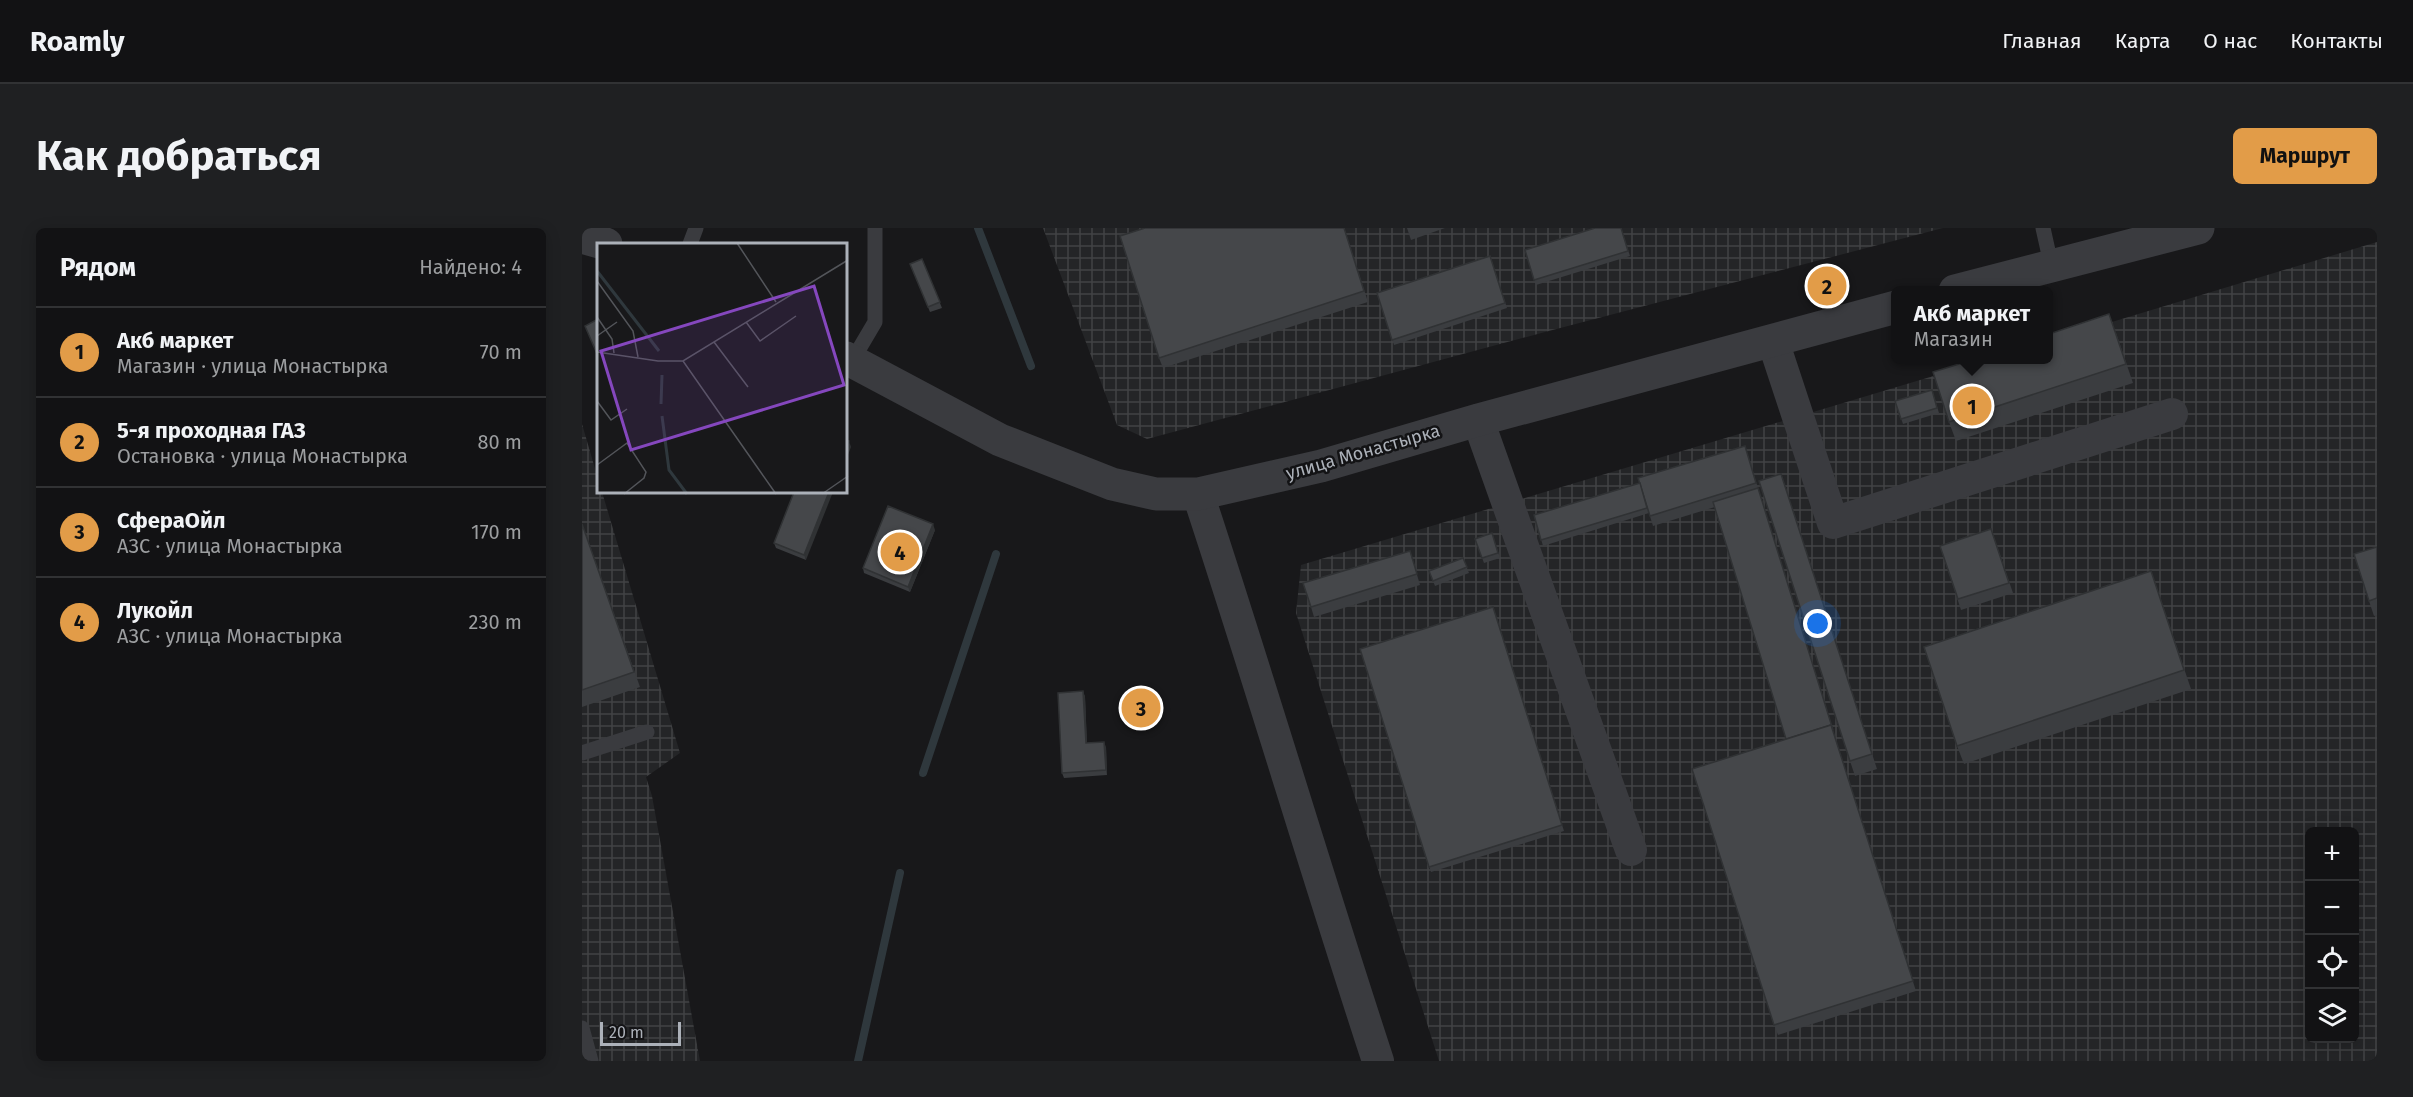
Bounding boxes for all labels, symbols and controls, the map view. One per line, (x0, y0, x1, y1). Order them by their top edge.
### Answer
text: Roamly (30, 25, 124, 58)
text: Главная (2002, 28, 2082, 54)
text: Карта (2115, 28, 2170, 54)
text: О нас (2203, 28, 2257, 54)
text: Контакты (2290, 28, 2383, 54)
button: Маршрут (2233, 128, 2377, 184)
text: Как добраться (36, 131, 322, 181)
inset map (597, 243, 848, 494)
text: Рядом (60, 252, 136, 283)
text: Найдено: 4 (419, 255, 522, 279)
pin: 2 (1808, 264, 1846, 308)
popup (1891, 286, 2053, 364)
text: Акб маркет (1914, 300, 2030, 327)
text: Акб маркет (117, 327, 233, 354)
text: Магазин (1914, 327, 1993, 351)
text: 1 (75, 340, 84, 364)
text: 70 m (480, 340, 522, 364)
text: Магазин · улица Монастырка (117, 354, 388, 378)
pin: 1 (1952, 384, 1992, 429)
text: 5-я проходная ГАЗ (117, 417, 306, 444)
street label: улица Монастырка (1283, 419, 1443, 485)
text: 2 (74, 430, 85, 454)
text: 80 m (477, 430, 522, 454)
text: Остановка · улица Монастырка (117, 444, 408, 468)
text: СфераОйл (117, 507, 226, 534)
text: 3 (74, 520, 85, 544)
text: 170 m (471, 520, 522, 544)
pin: 4 (880, 530, 920, 574)
text: АЗС · улица Монастырка (117, 534, 343, 558)
text: Лукойл (117, 597, 193, 624)
your location (1803, 609, 1832, 638)
text: 4 (74, 610, 85, 634)
text: 230 m (469, 610, 522, 634)
text: АЗС · улица Монастырка (117, 624, 343, 648)
pin: 3 (1122, 686, 1160, 730)
map controls (2305, 827, 2359, 1043)
button: + (2305, 827, 2359, 881)
button: − (2305, 881, 2359, 935)
button: locate (2305, 935, 2359, 989)
button: layers (2305, 989, 2359, 1043)
scale bar (600, 1019, 681, 1046)
text: 20 m (609, 1023, 644, 1042)

